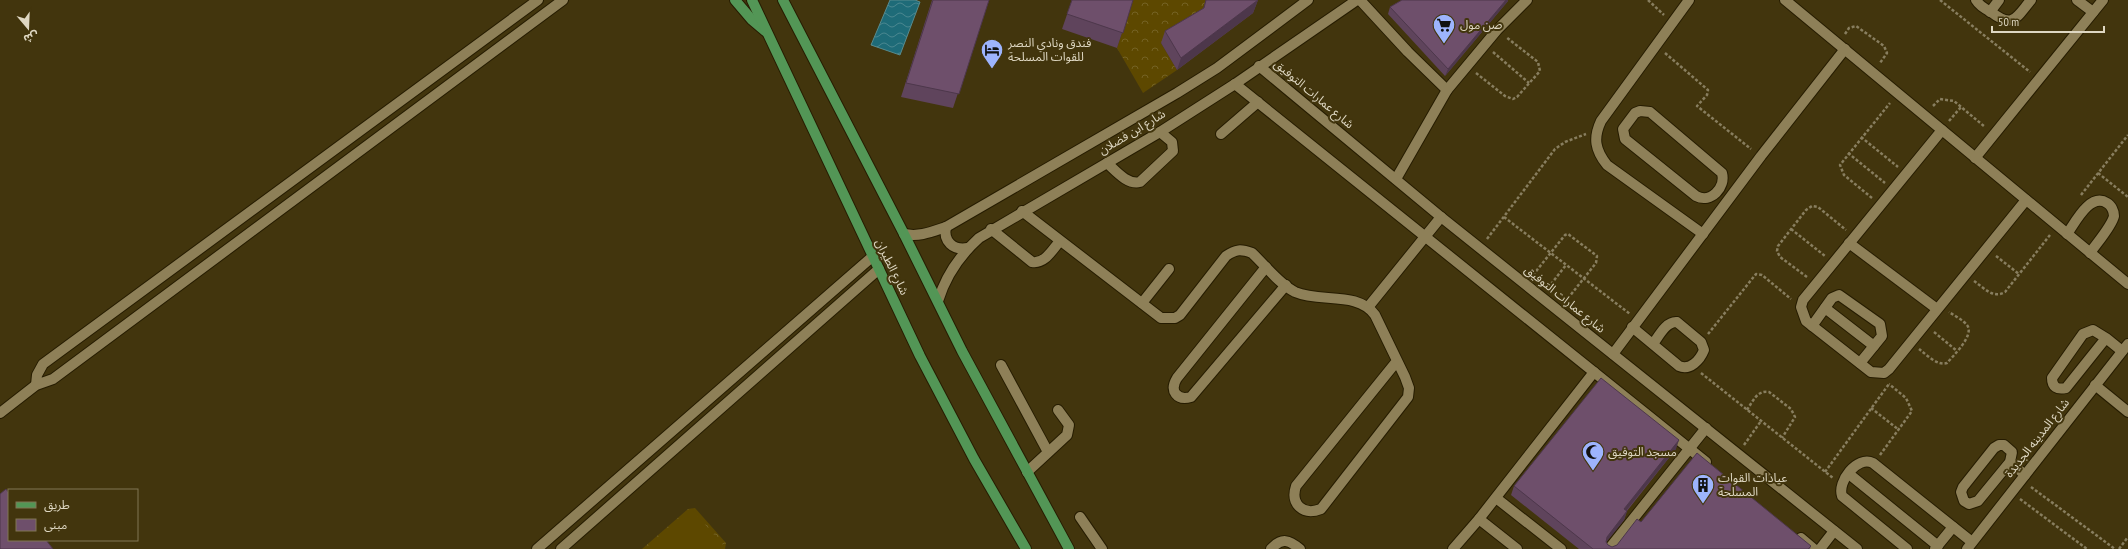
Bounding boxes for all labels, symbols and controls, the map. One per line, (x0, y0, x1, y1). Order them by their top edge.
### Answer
north arrow (8, 8, 48, 48)
scale bar (1992, 8, 2104, 34)
supermarket icon: صن مول (1431, 12, 1457, 45)
text: 50 m (1998, 14, 2019, 29)
place label: صن مول (1460, 17, 1503, 32)
text: ش (22, 28, 41, 47)
place label: فندق ونادي النصر للقوات المسلحة (1007, 35, 1091, 64)
hotel icon: فندق ونادي النصر للقوات المسلحة (979, 37, 1005, 70)
street label: شارع عمارات التوفيق (1270, 56, 1357, 133)
street label: شارع ابن فضلان (1096, 106, 1169, 159)
street label: شارع الطيران (871, 236, 912, 298)
street label: شارع عمارات التوفيق (1521, 261, 1609, 337)
street label: شارع المدينه الجديدة (2001, 395, 2074, 481)
mosque icon: مسجد التوفيق (1580, 439, 1606, 472)
place label: مسجد التوفيق (1608, 444, 1677, 460)
place label: عيادات القوات المسلحة (1718, 470, 1787, 499)
building icon: عيادات القوات المسلحة (1690, 472, 1716, 505)
legend (8, 489, 138, 541)
text: طريق (44, 497, 70, 513)
text: مبنى (44, 517, 67, 532)

